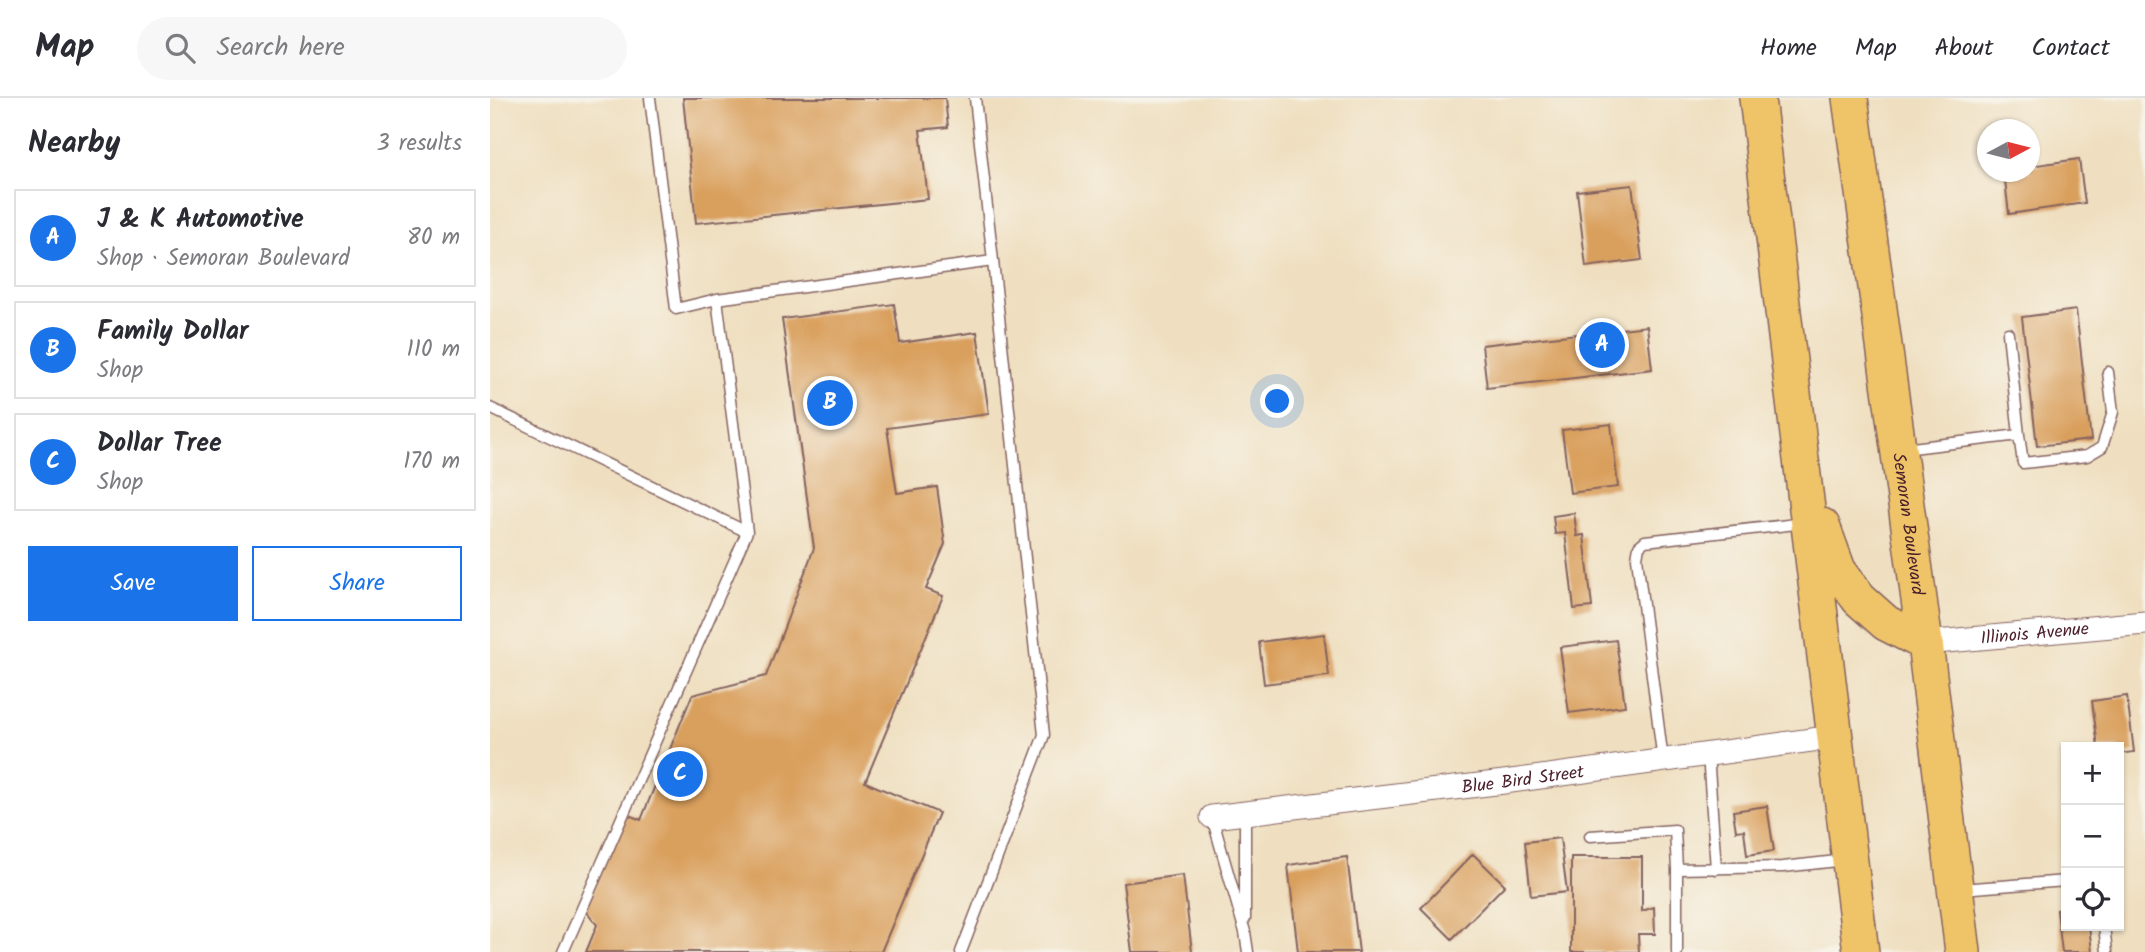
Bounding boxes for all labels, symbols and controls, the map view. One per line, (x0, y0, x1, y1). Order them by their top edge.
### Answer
search box (137, 17, 627, 80)
text: Map (35, 22, 95, 75)
text: Search here (217, 27, 345, 69)
icon: search (161, 29, 199, 67)
text: Home (1760, 29, 1817, 68)
text: Map (1855, 29, 1897, 68)
text: About (1935, 29, 1993, 68)
text: Contact (2031, 29, 2110, 68)
north arrow (1977, 119, 2040, 182)
text: Nearby (28, 120, 120, 168)
text: 3 results (376, 126, 462, 162)
text: J & K Automotive (97, 199, 304, 241)
text: A (46, 220, 60, 256)
text: 80 m (407, 220, 460, 256)
text: Shop · Semoran Boulevard (97, 241, 350, 277)
text: Family Dollar (97, 311, 249, 353)
pin: A (1579, 319, 1625, 371)
text: B (46, 332, 60, 368)
text: 110 m (407, 332, 460, 368)
text: Shop (97, 353, 143, 389)
pin: B (807, 377, 853, 429)
your location (1260, 384, 1294, 418)
text: Dollar Tree (97, 423, 222, 465)
text: C (46, 444, 60, 480)
text: 170 m (403, 444, 460, 480)
street label: Semoran Boulevard (1883, 451, 1931, 598)
text: Shop (97, 465, 143, 501)
button: Save (28, 546, 238, 621)
button: Share (252, 546, 462, 621)
street label: Illinois Avenue (1979, 615, 2090, 654)
map controls (2061, 742, 2124, 931)
button: + (2061, 742, 2124, 805)
pin: C (657, 748, 703, 800)
street label: Blue Bird Street (1460, 758, 1587, 803)
button: − (2061, 805, 2124, 868)
button: locate (2061, 868, 2124, 931)

